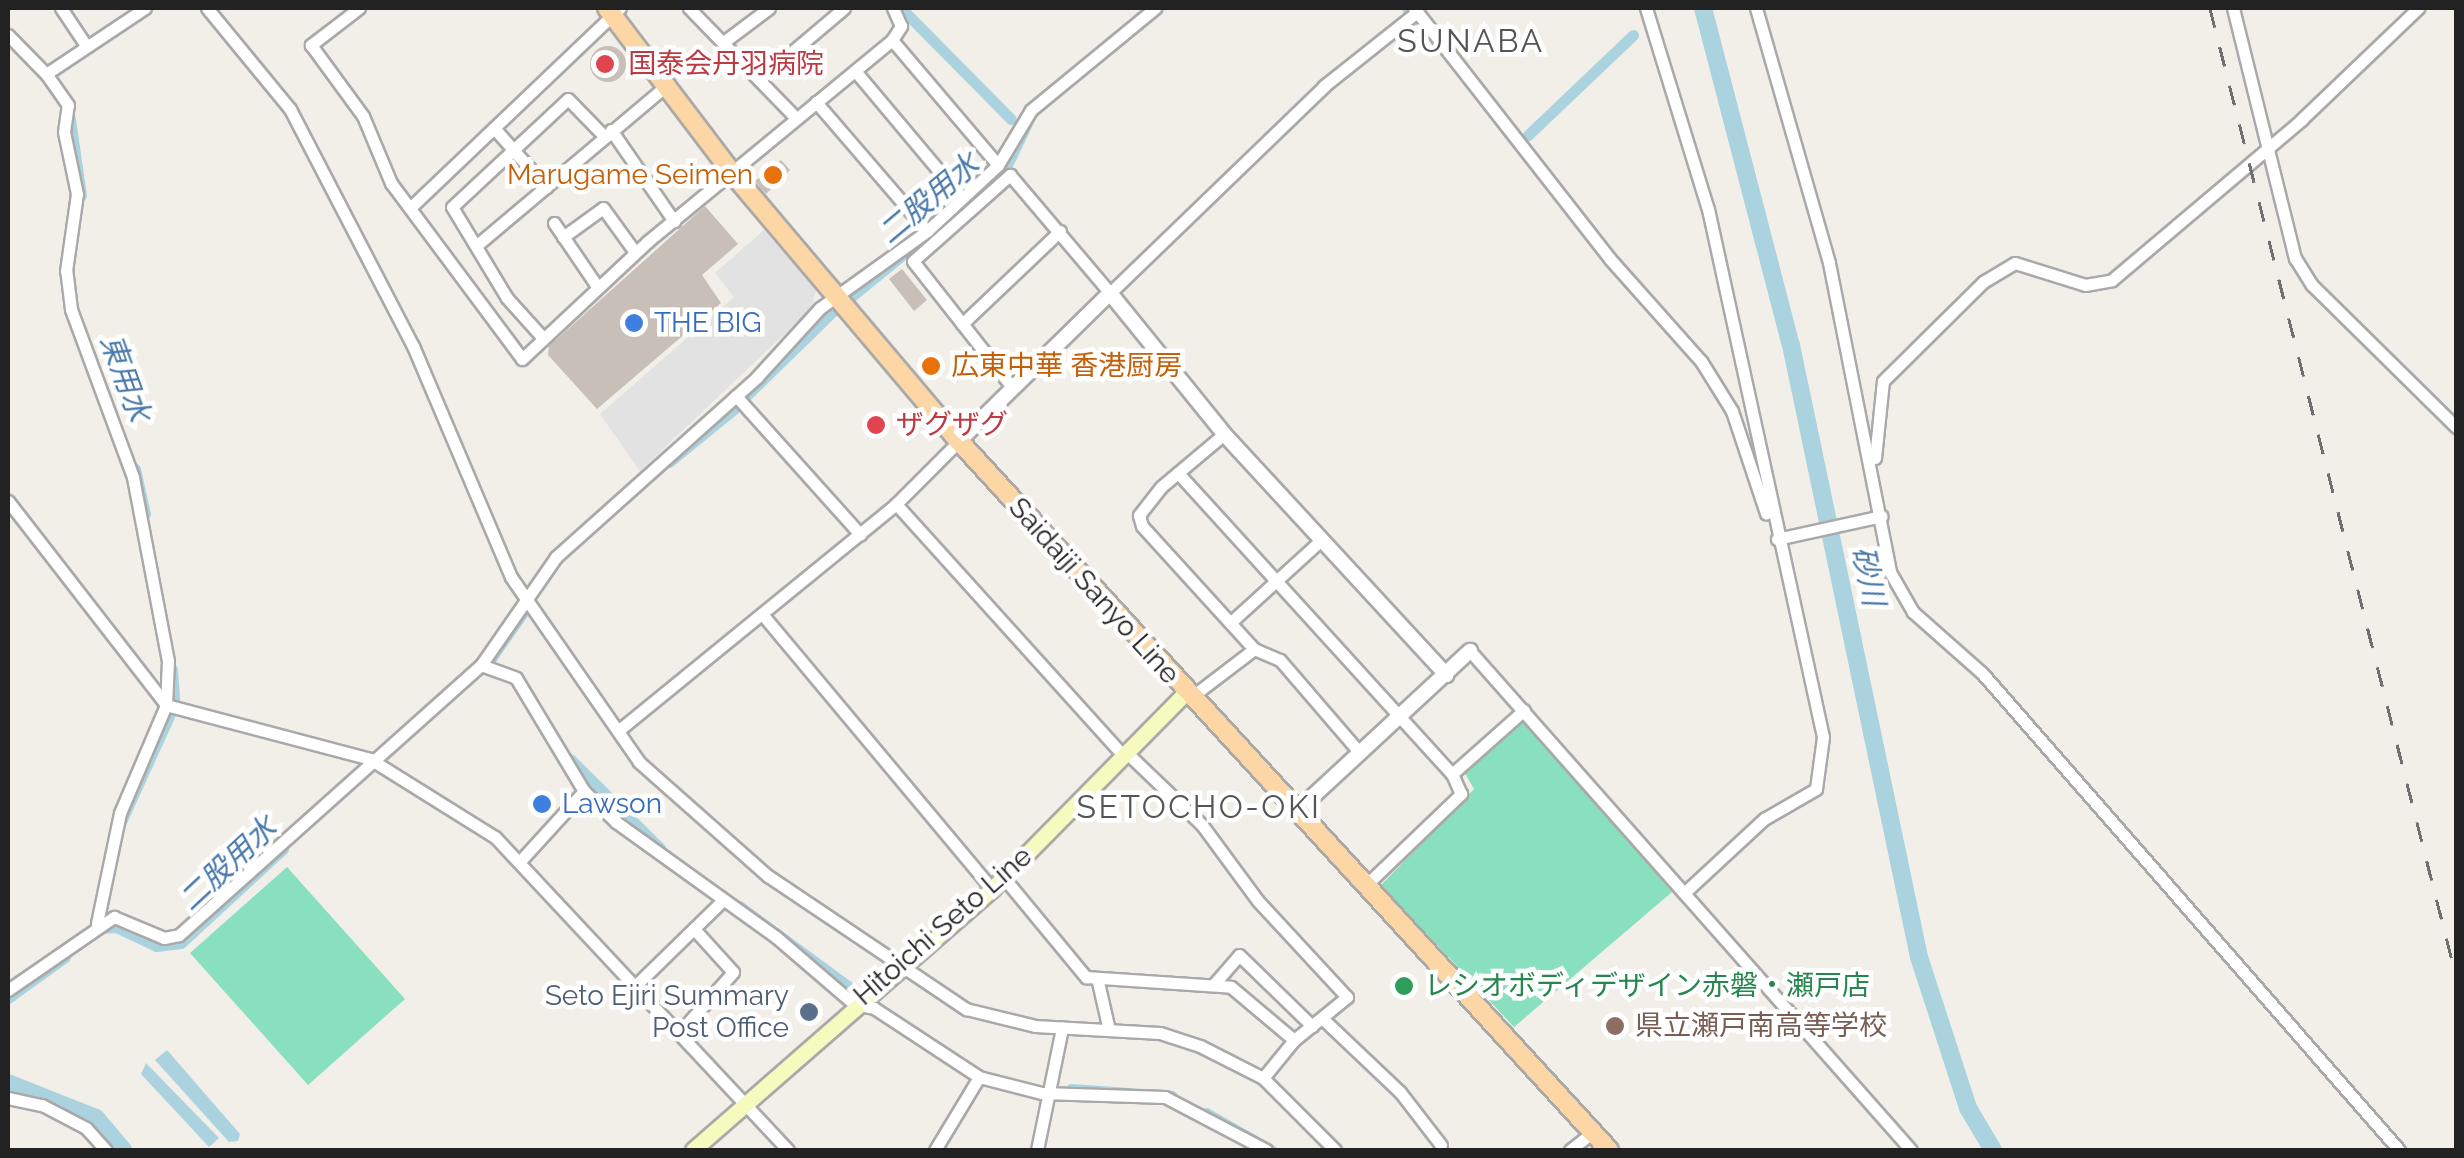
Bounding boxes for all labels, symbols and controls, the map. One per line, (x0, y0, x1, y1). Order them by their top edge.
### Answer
district label: SUNABA (1397, 22, 1545, 60)
place label: 国泰会丹羽病院 (628, 47, 824, 81)
marker: 国泰会丹羽病院 (592, 51, 618, 77)
water label: 二股用水 (871, 147, 987, 251)
place label: Marugame Seimen (507, 158, 753, 192)
marker: Marugame Seimen (762, 164, 784, 186)
place label: THE BIG (654, 306, 762, 340)
marker: THE BIG (623, 312, 645, 334)
water label: 東用水 (93, 330, 157, 426)
place label: 広東中華 香港厨房 (951, 349, 1182, 383)
marker: 広東中華 香港厨房 (920, 355, 942, 377)
place label: ザグザグ (896, 408, 1008, 442)
marker: ザグザグ (865, 414, 887, 436)
street label: Saidaiji Sanyo Line (1002, 491, 1186, 691)
water label: 砂川 (1844, 543, 1892, 609)
place label: Lawson (562, 787, 662, 821)
district label: SETOCHO-OKI (1077, 788, 1321, 826)
marker: Lawson (531, 793, 553, 815)
water label: 二股用水 (172, 810, 284, 918)
street label: Hitoichi Seto Line (847, 840, 1039, 1012)
place label: レシオボディデザイン赤磐・瀬戸店 (1424, 969, 1872, 1003)
marker: レシオボディデザイン赤磐・瀬戸店 (1393, 975, 1415, 997)
place label: Seto Ejiri Summary Post Office (545, 979, 789, 1045)
marker: Seto Ejiri Summary Post Office (798, 1001, 820, 1023)
place label: 県立瀬戸南高等学校 (1635, 1009, 1887, 1043)
marker: 県立瀬戸南高等学校 (1604, 1015, 1626, 1037)

